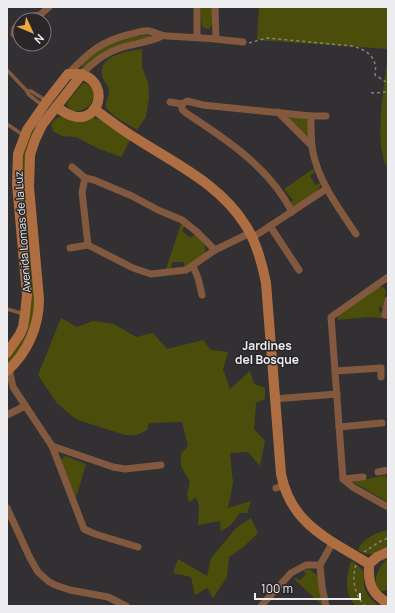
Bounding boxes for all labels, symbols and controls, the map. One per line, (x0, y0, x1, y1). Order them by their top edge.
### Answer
north arrow (12, 12, 52, 52)
text: N (31, 31, 48, 47)
street label: Avenida Lomas de la Luz (10, 171, 34, 293)
district label: Jardines del Bosque (235, 337, 299, 368)
scale bar (255, 575, 360, 601)
text: 100 m (261, 580, 293, 597)

